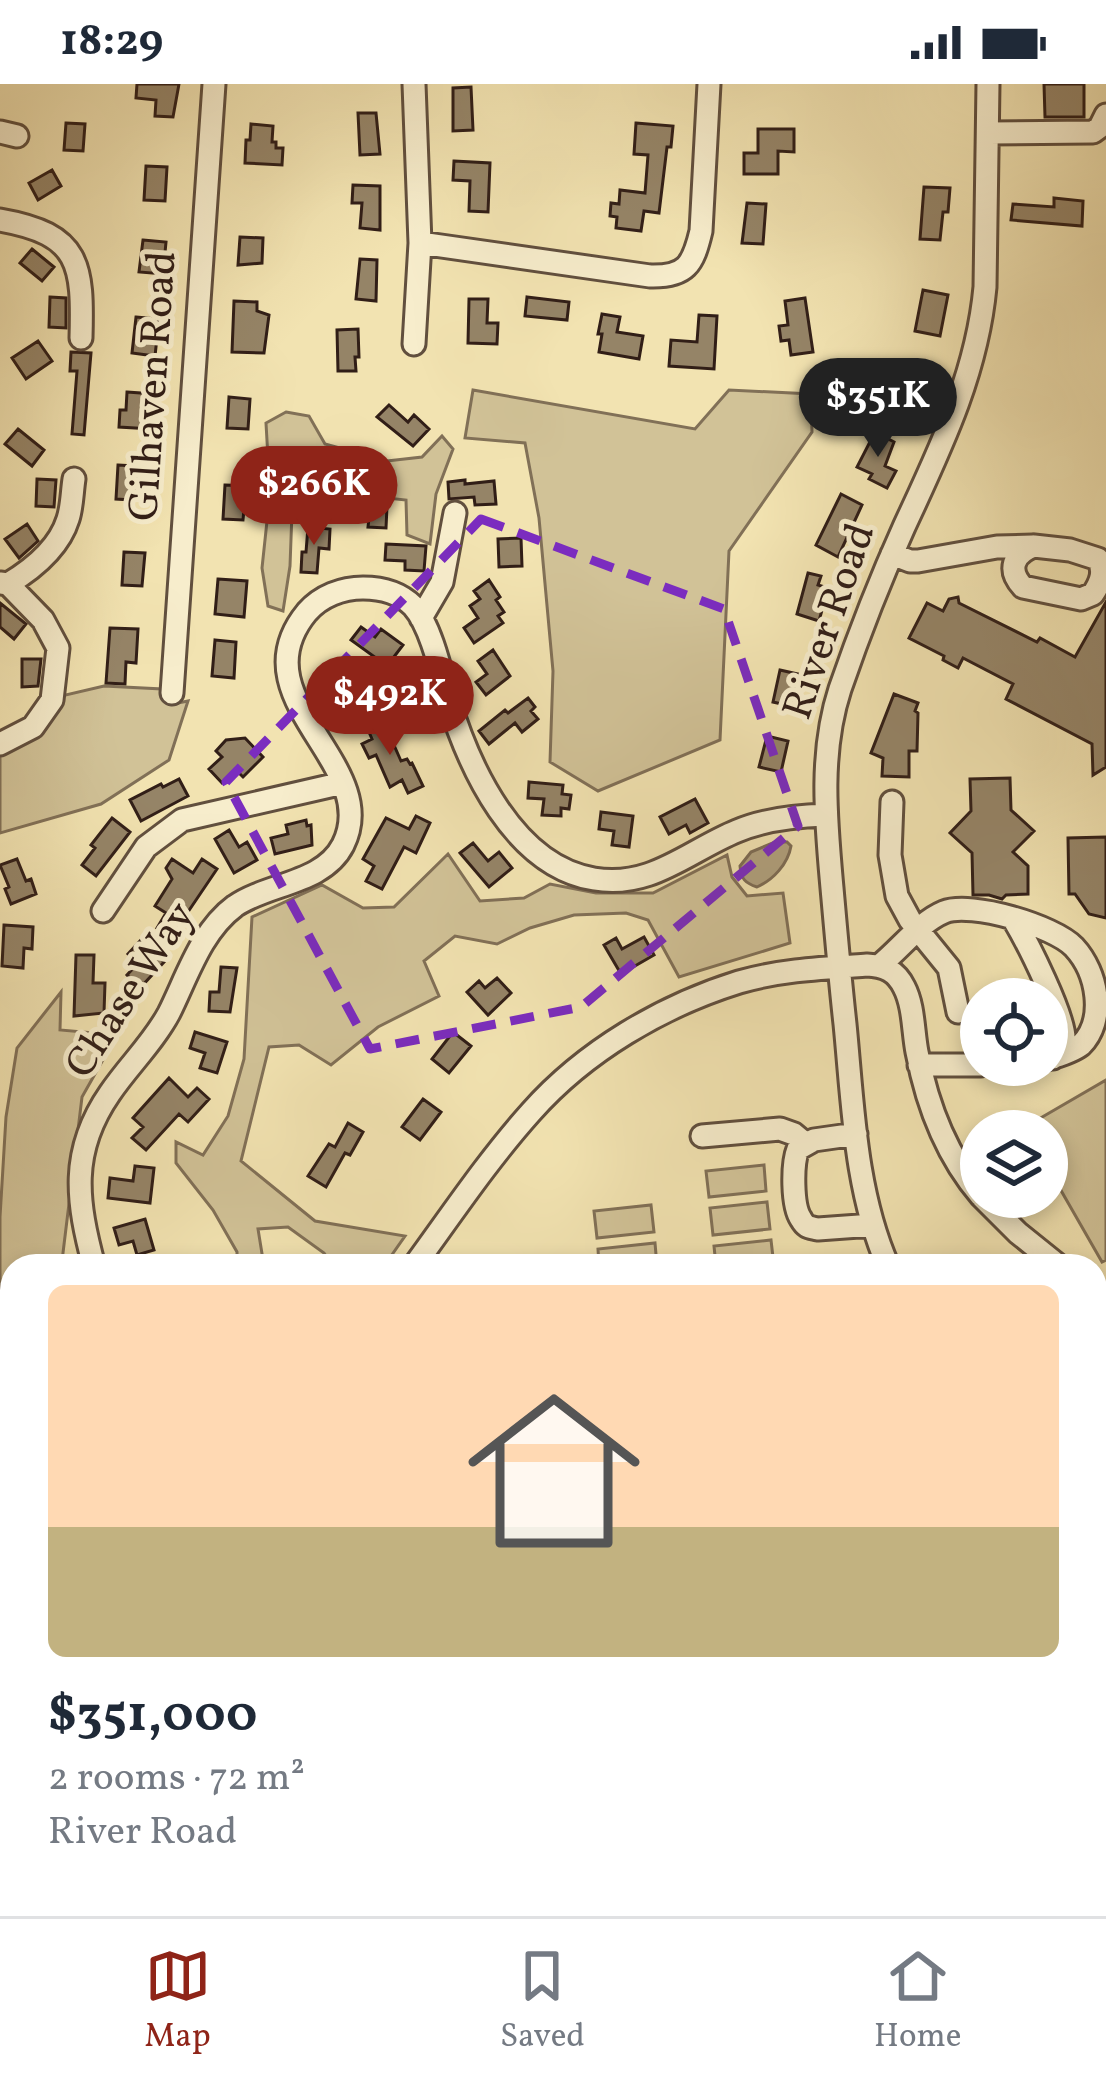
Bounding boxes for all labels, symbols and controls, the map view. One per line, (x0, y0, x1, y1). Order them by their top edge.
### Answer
text: 18:29 (60, 11, 163, 74)
street label: Gilhaven Road (116, 249, 194, 523)
pin: $351K (794, 358, 962, 460)
text: $351K (826, 370, 930, 424)
pin: $266K (230, 446, 398, 548)
text: $266K (257, 458, 371, 512)
street label: River Road (770, 516, 892, 728)
pin: $492K (306, 656, 474, 758)
text: $492K (333, 668, 447, 722)
street label: Chase Way (53, 891, 211, 1091)
map controls (960, 978, 1068, 1218)
button: locate (960, 978, 1068, 1086)
button: layers (960, 1110, 1068, 1218)
icon: home (446, 1363, 662, 1579)
text: $351,000 (48, 1681, 257, 1752)
text: 2 rooms · 72 m² (48, 1752, 305, 1806)
text: River Road (48, 1806, 237, 1860)
tab: Map (145, 1943, 211, 2061)
tab: Saved (500, 1943, 585, 2061)
tab: Home (874, 1943, 961, 2061)

